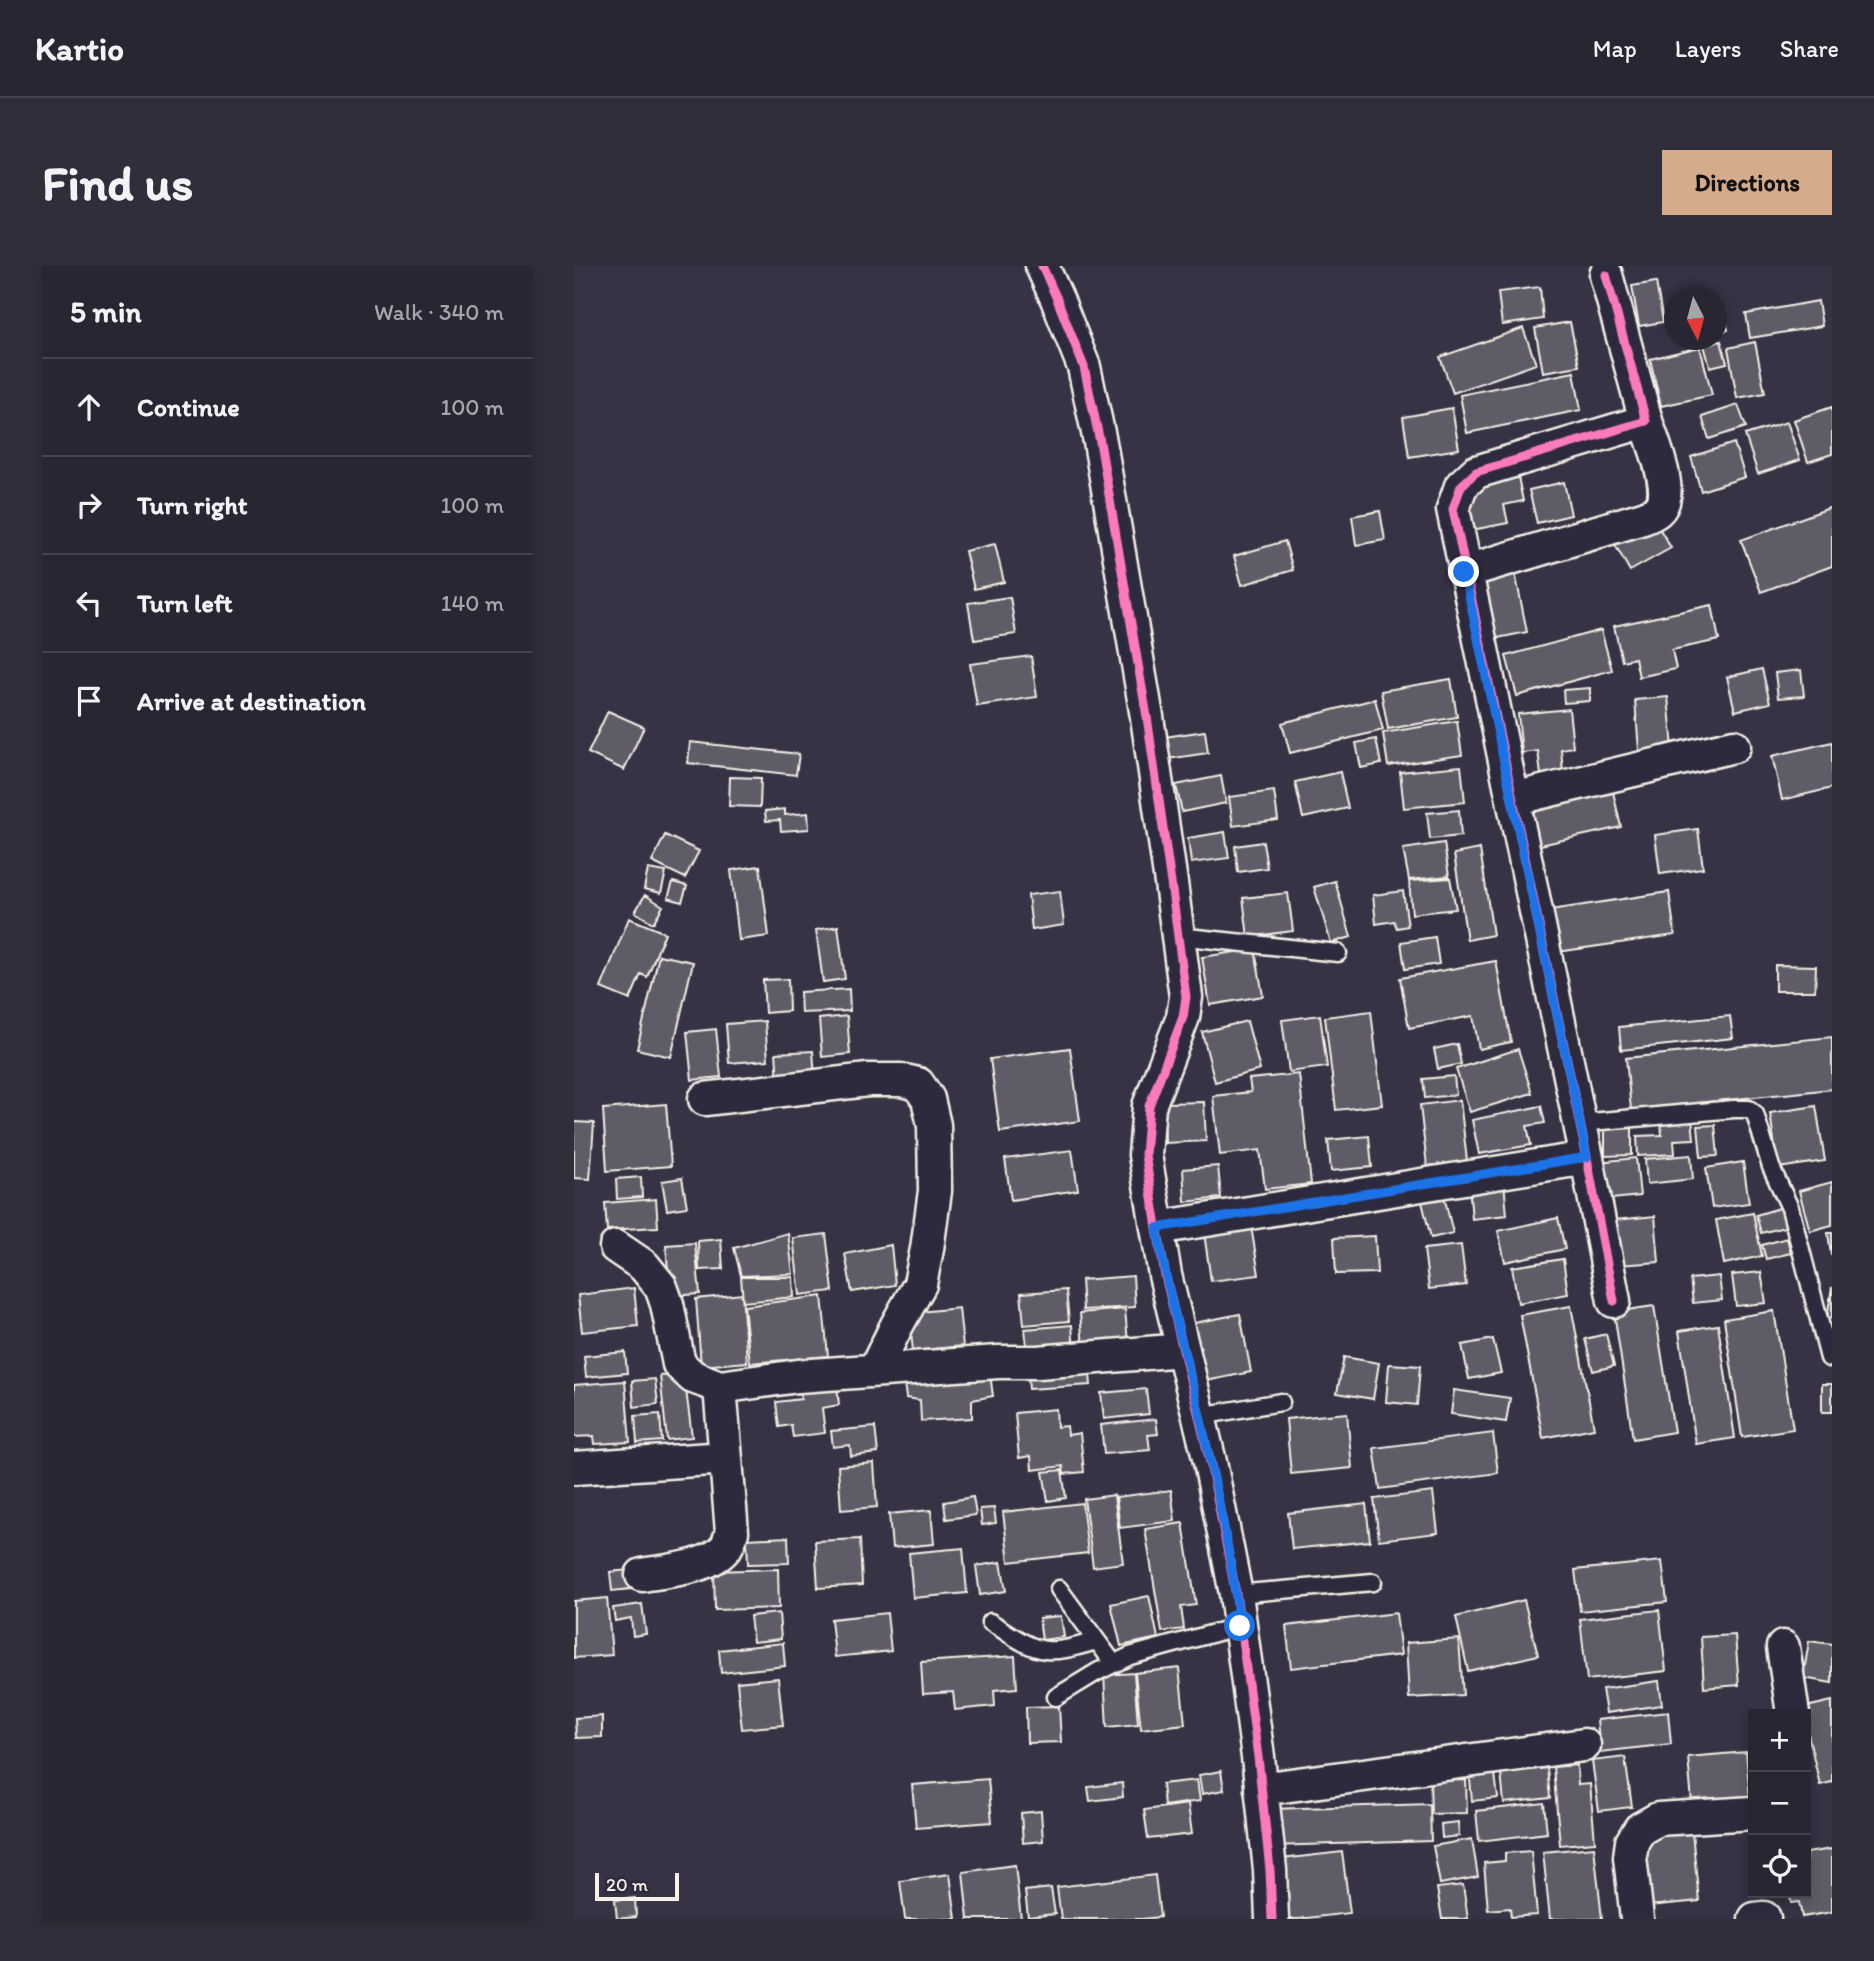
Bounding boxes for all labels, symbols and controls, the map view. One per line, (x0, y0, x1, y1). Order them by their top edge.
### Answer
text: Kartio (35, 29, 124, 68)
text: Map (1593, 34, 1637, 63)
text: Layers (1675, 34, 1742, 63)
text: Share (1780, 34, 1839, 63)
button: Directions (1662, 150, 1832, 215)
text: Find us (42, 153, 193, 212)
north arrow (1664, 287, 1727, 350)
text: 5 min (70, 293, 141, 330)
text: Walk · 340 m (374, 298, 504, 326)
icon: ahead (70, 388, 108, 426)
text: Continue (137, 391, 240, 423)
text: 100 m (440, 393, 504, 421)
icon: right (70, 486, 108, 524)
text: Turn right (137, 489, 248, 521)
text: 100 m (440, 491, 504, 519)
route end (1448, 556, 1479, 587)
icon: left (70, 584, 108, 622)
text: Turn left (137, 587, 233, 619)
text: 140 m (441, 589, 504, 617)
icon: arrive (70, 682, 108, 720)
text: Arrive at destination (137, 685, 366, 717)
route start (1224, 1610, 1255, 1641)
map controls (1748, 1709, 1811, 1898)
button: + (1748, 1709, 1811, 1772)
button: − (1748, 1772, 1811, 1835)
button: locate (1748, 1835, 1811, 1898)
scale bar (595, 1870, 679, 1902)
text: 20 m (606, 1873, 648, 1896)

